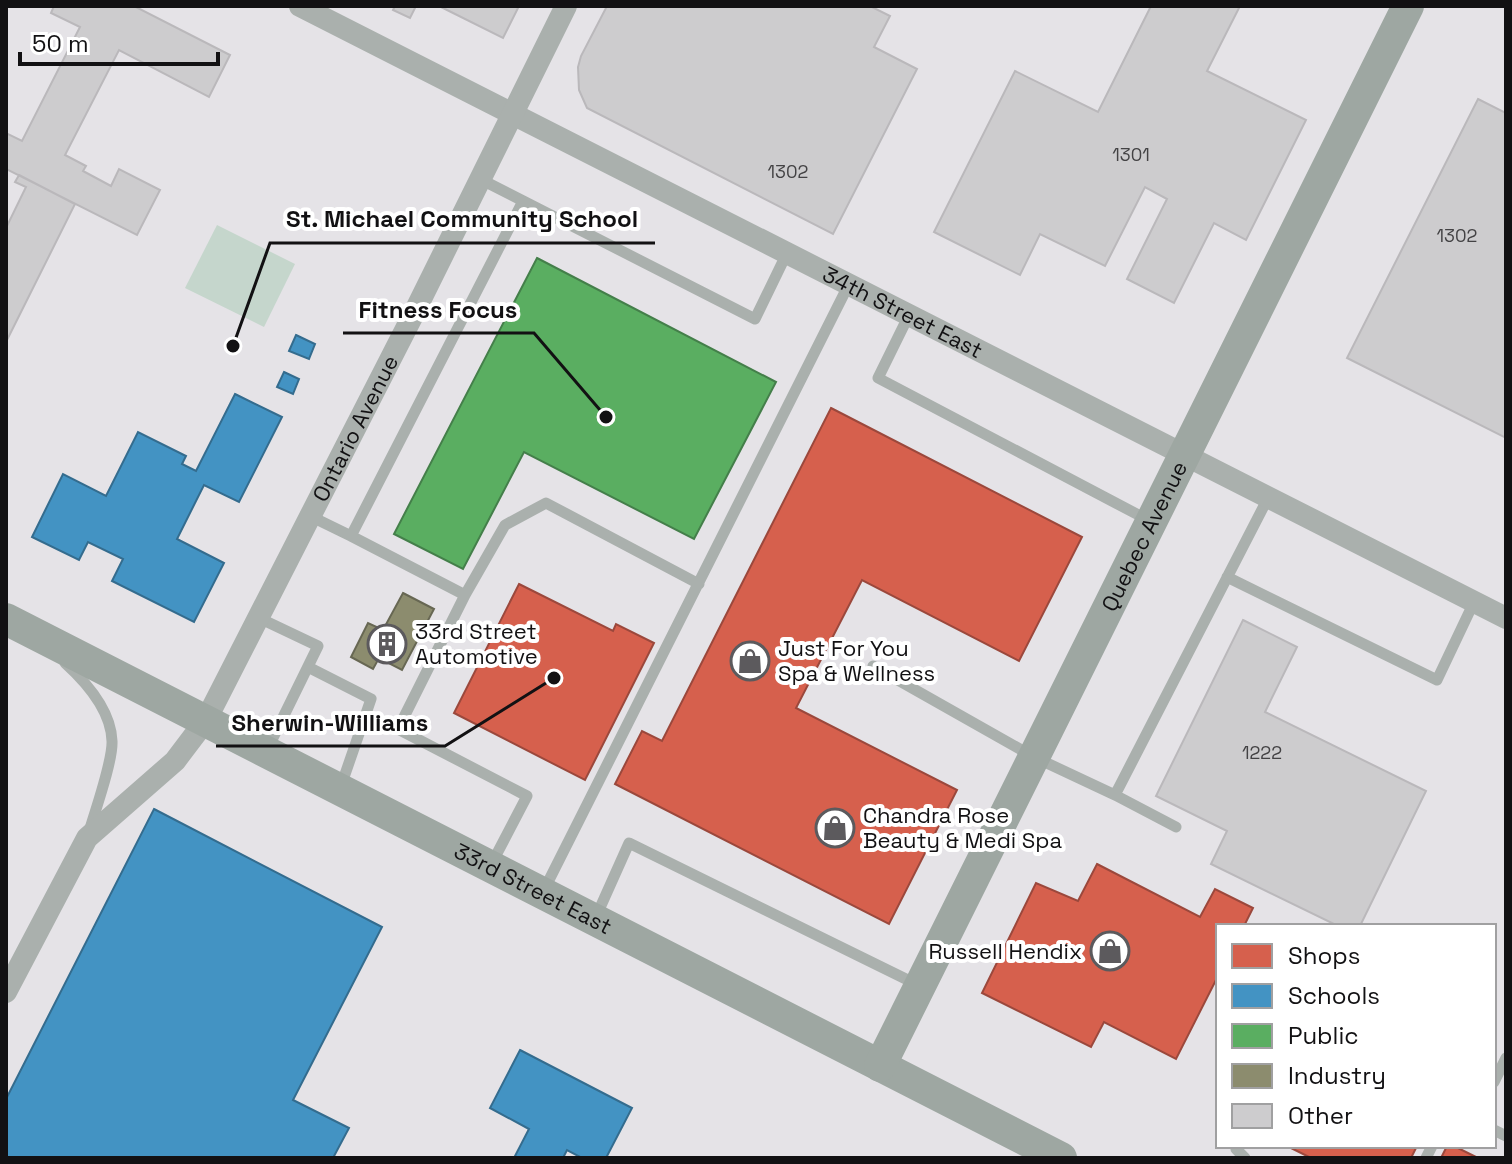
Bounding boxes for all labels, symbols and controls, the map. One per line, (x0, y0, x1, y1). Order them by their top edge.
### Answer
scale bar (20, 16, 218, 66)
text: 50 m (32, 28, 89, 59)
house number: 1301 (1112, 143, 1150, 166)
house number: 1302 (768, 160, 808, 183)
callout: St. Michael Community School (270, 195, 655, 243)
text: St. Michael Community School (286, 203, 638, 234)
house number: 1302 (1437, 224, 1477, 247)
street label: 34th Street East (818, 260, 987, 364)
callout: Fitness Focus (343, 285, 534, 333)
text: Fitness Focus (359, 294, 517, 325)
street label: Ontario Avenue (306, 350, 404, 506)
street label: Quebec Avenue (1095, 456, 1193, 616)
place label: 33rd Street Automotive (415, 617, 538, 670)
building icon: 33rd Street Automotive (366, 623, 408, 665)
place label: Just For You Spa & Wellness (778, 634, 935, 687)
shop icon: Just For You Spa & Wellness (729, 640, 771, 682)
callout: Sherwin-Williams (216, 698, 445, 746)
text: Sherwin-Williams (232, 707, 428, 738)
house number: 1222 (1242, 741, 1282, 764)
place label: Chandra Rose Beauty & Medi Spa (863, 801, 1062, 854)
shop icon: Chandra Rose Beauty & Medi Spa (814, 807, 856, 849)
street label: 33rd Street East (449, 836, 617, 940)
legend (1216, 924, 1496, 1148)
shop icon: Russell Hendix (1089, 930, 1131, 972)
place label: Russell Hendix (928, 937, 1082, 965)
text: Shops (1288, 940, 1360, 971)
text: Schools (1288, 980, 1380, 1011)
text: Public (1288, 1020, 1359, 1051)
text: Industry (1288, 1060, 1386, 1091)
text: Other (1288, 1100, 1353, 1131)

